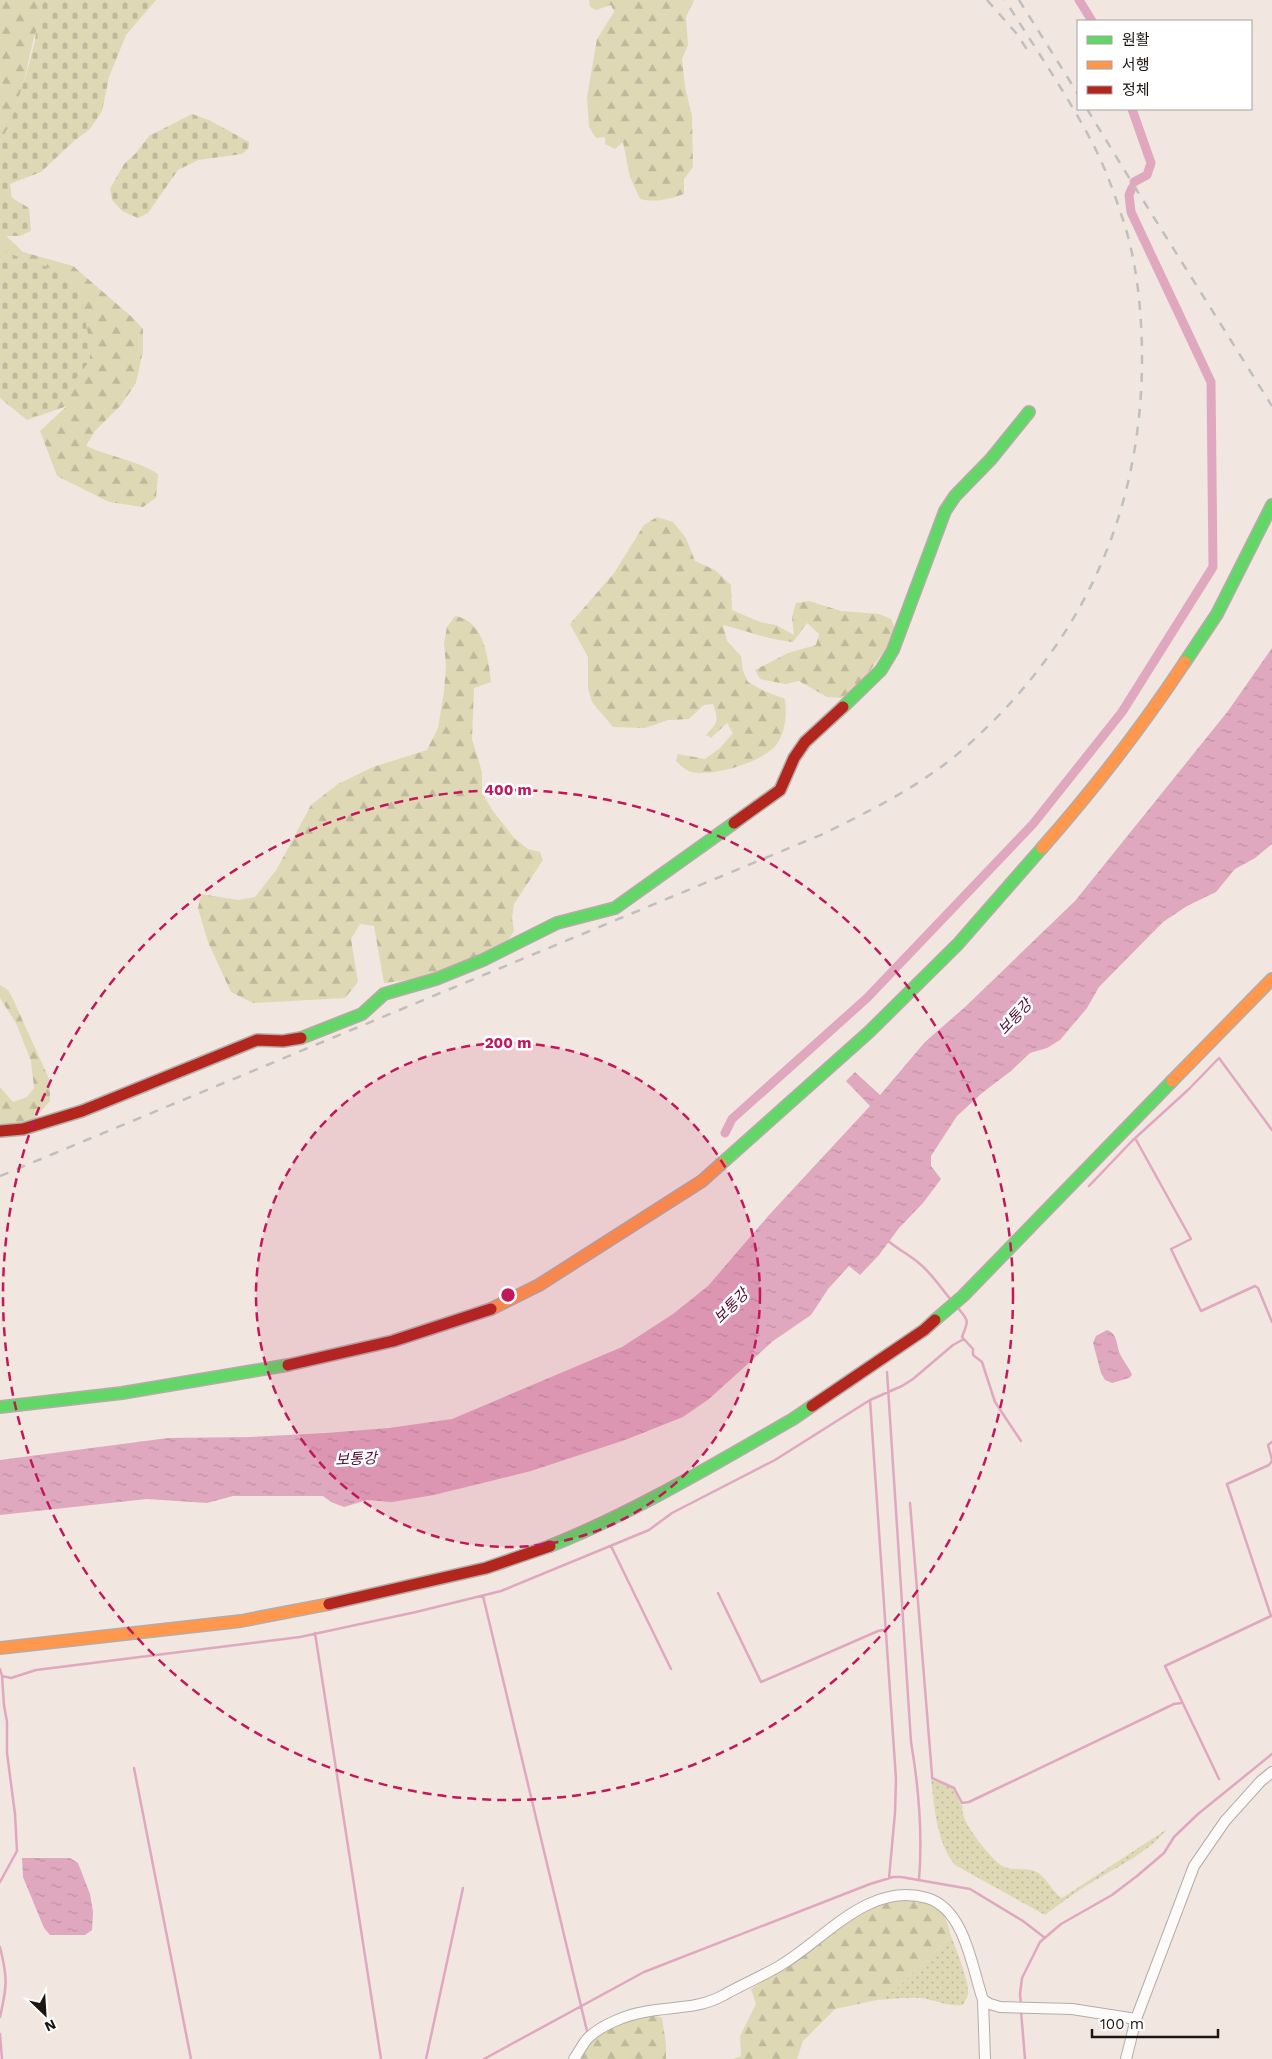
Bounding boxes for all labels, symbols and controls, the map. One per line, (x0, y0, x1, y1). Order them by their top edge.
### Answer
legend (1077, 20, 1252, 110)
text: 원활 (1122, 31, 1150, 49)
text: 서행 (1122, 56, 1150, 74)
text: 정체 (1122, 81, 1150, 99)
text: 400 m (484, 781, 532, 799)
water label: 보통강 (994, 994, 1037, 1038)
text: 200 m (485, 1034, 531, 1052)
water label: 보통강 (710, 1283, 754, 1327)
centre of rings (499, 1286, 517, 1304)
water label: 보통강 (335, 1449, 379, 1469)
north arrow (20, 1989, 70, 2039)
scale bar (1092, 2006, 1218, 2038)
text: 100 m (1100, 2015, 1144, 2033)
text: N (42, 2016, 59, 2035)

